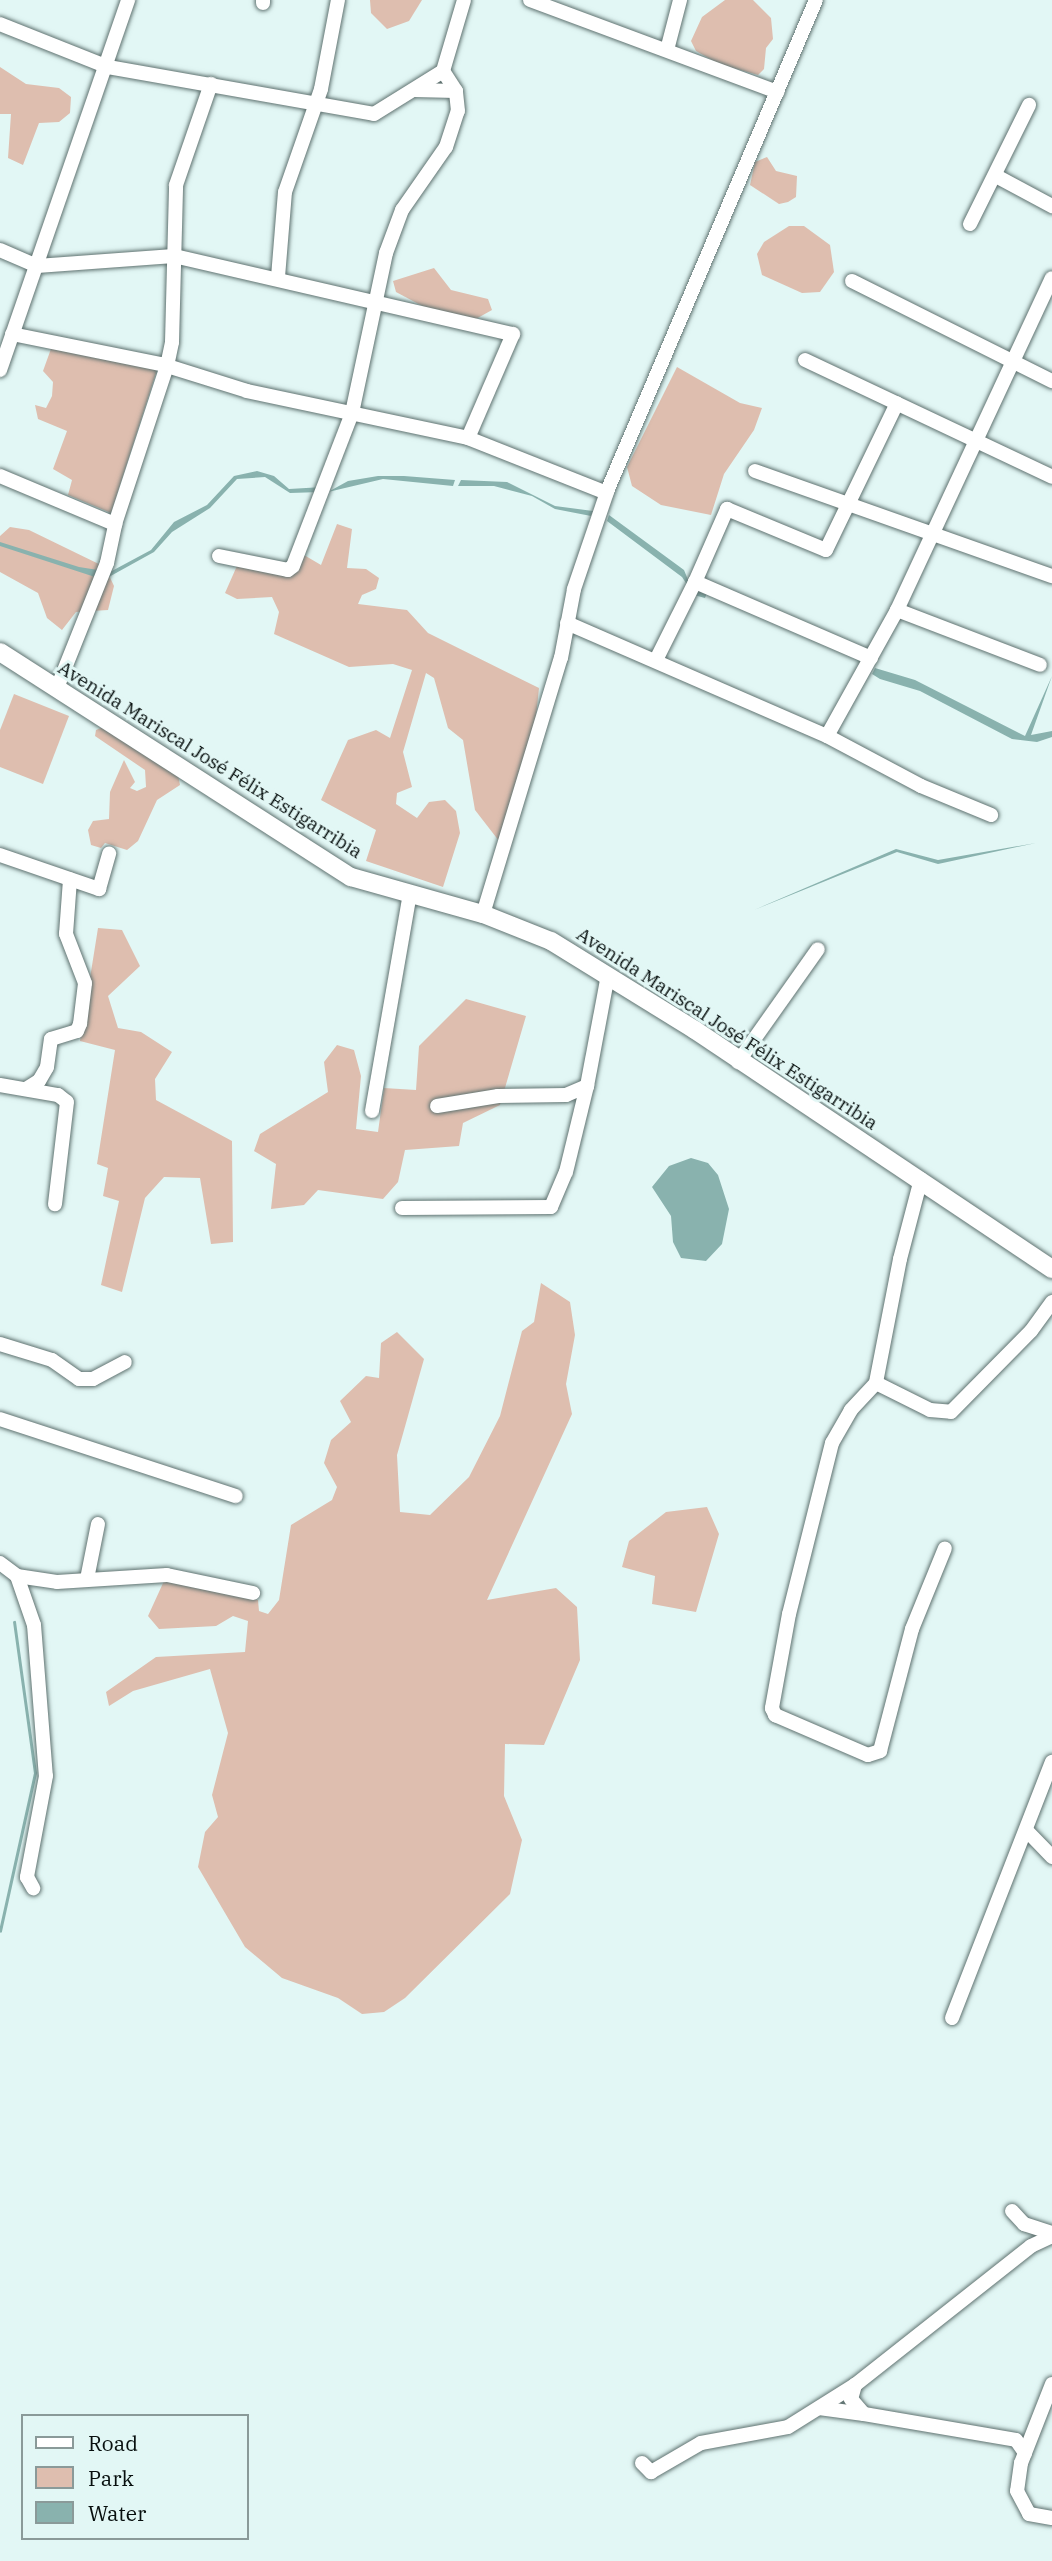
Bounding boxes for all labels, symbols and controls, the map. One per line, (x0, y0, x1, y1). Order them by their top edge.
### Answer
street label: Avenida Mariscal José Félix Estigarribia (54, 656, 366, 864)
street label: Avenida Mariscal José Félix Estigarribia (572, 923, 882, 1135)
legend (21, 2414, 248, 2540)
text: Road (88, 2429, 138, 2457)
text: Park (88, 2464, 134, 2492)
text: Water (88, 2499, 146, 2527)

